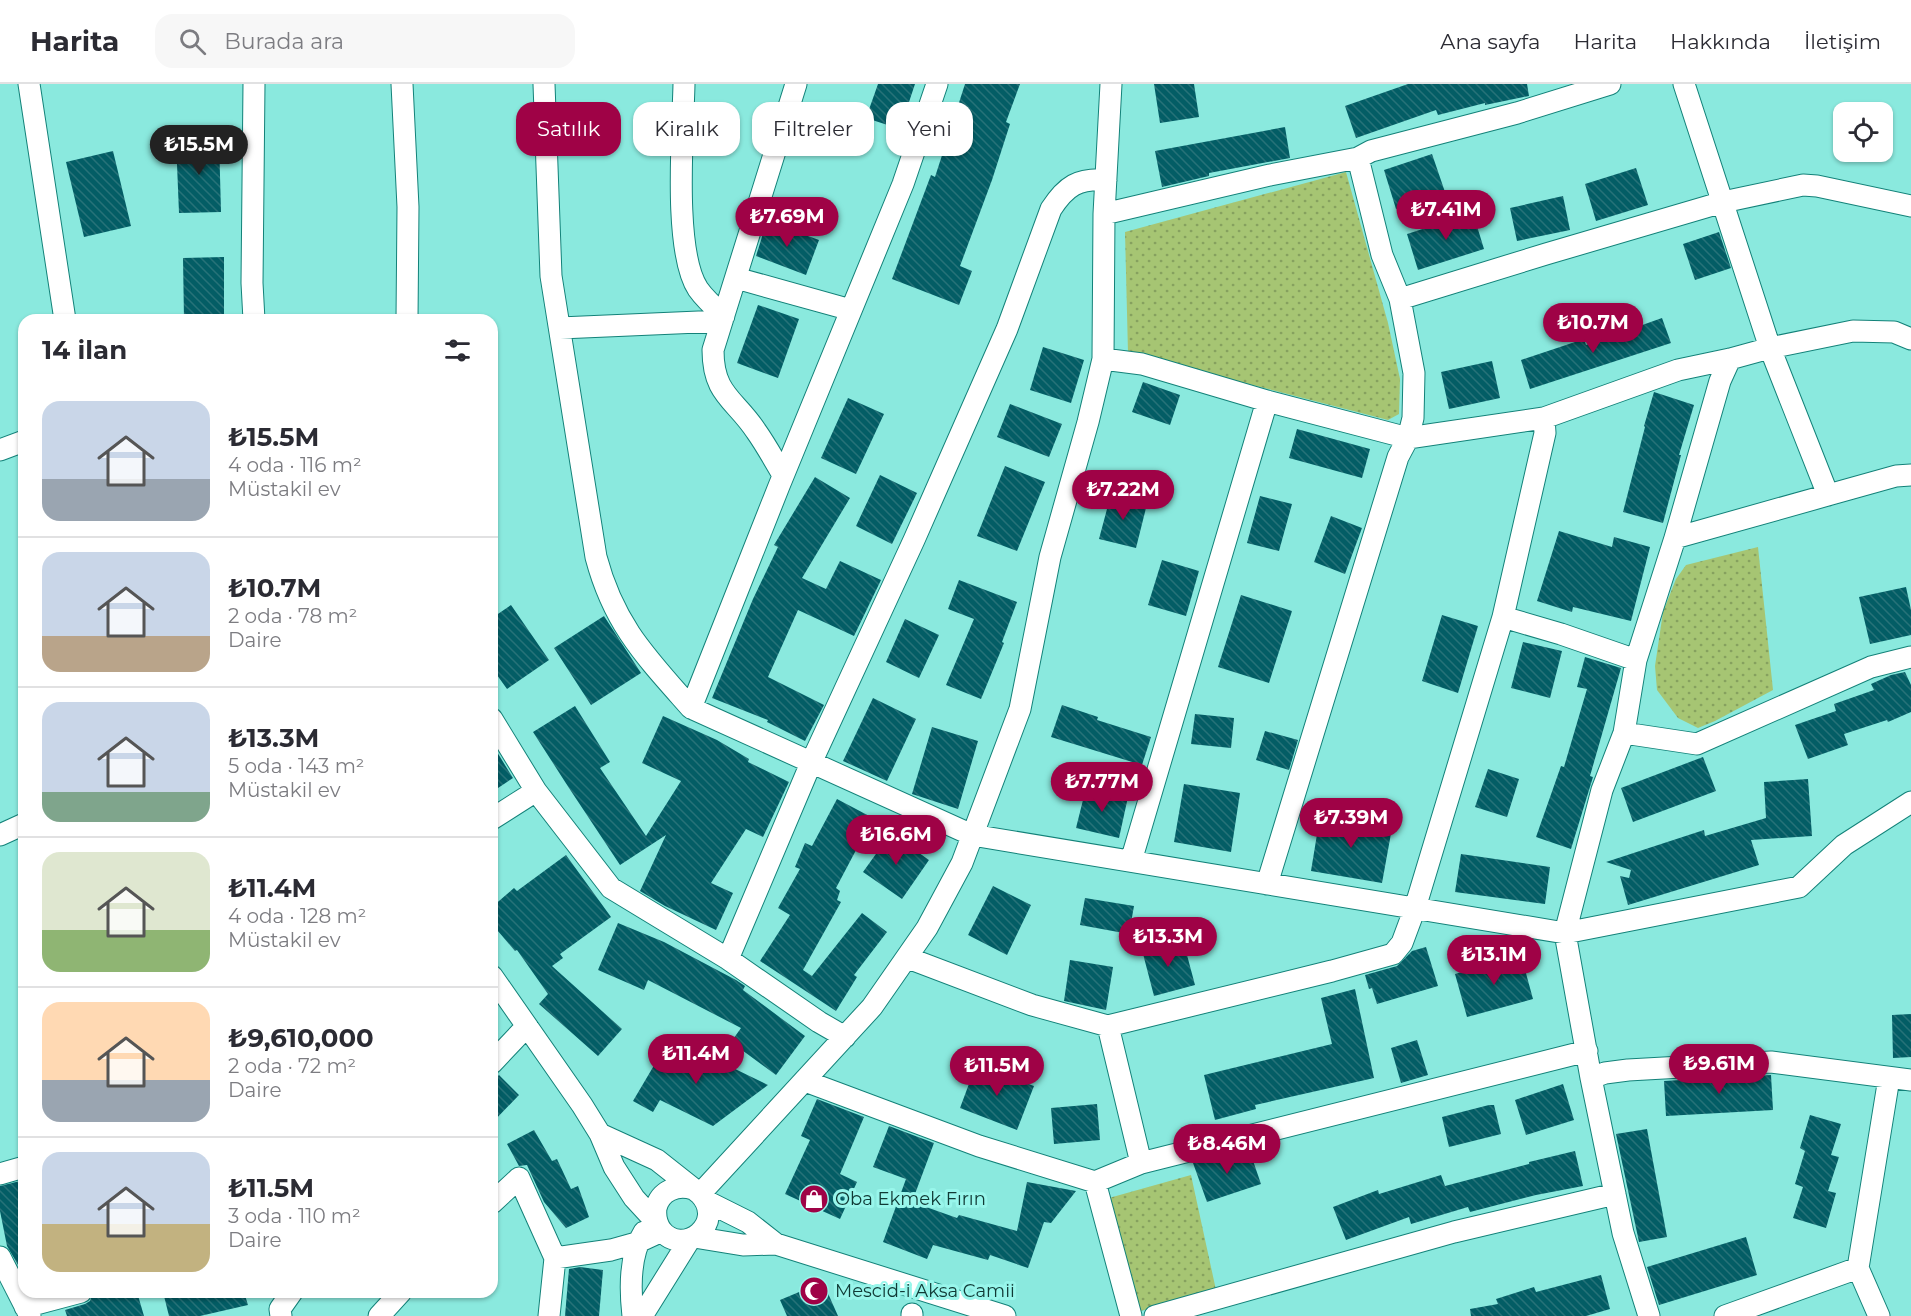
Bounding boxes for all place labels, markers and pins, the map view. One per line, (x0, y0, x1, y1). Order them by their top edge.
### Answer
pin: ₺15.5M (150, 125, 248, 176)
pin: ₺7.41M (1397, 190, 1495, 241)
pin: ₺7.69M (738, 197, 836, 248)
pin: ₺10.7M (1544, 303, 1642, 354)
pin: ₺7.22M (1074, 470, 1172, 521)
pin: ₺7.77M (1053, 762, 1151, 813)
pin: ₺7.39M (1302, 798, 1400, 849)
pin: ₺16.6M (847, 815, 945, 866)
pin: ₺13.3M (1119, 917, 1217, 968)
pin: ₺13.1M (1445, 935, 1543, 986)
pin: ₺11.4M (647, 1034, 745, 1085)
pin: ₺9.61M (1670, 1044, 1768, 1095)
pin: ₺11.5M (948, 1046, 1046, 1097)
pin: ₺8.46M (1178, 1124, 1276, 1175)
shop icon: Oba Ekmek Fırın (798, 1183, 830, 1215)
place label: Oba Ekmek Fırın (835, 1188, 986, 1210)
mosque icon: Mescid-i Aksa Camii (798, 1275, 830, 1307)
place label: Mescid-i Aksa Camii (835, 1280, 1015, 1302)

